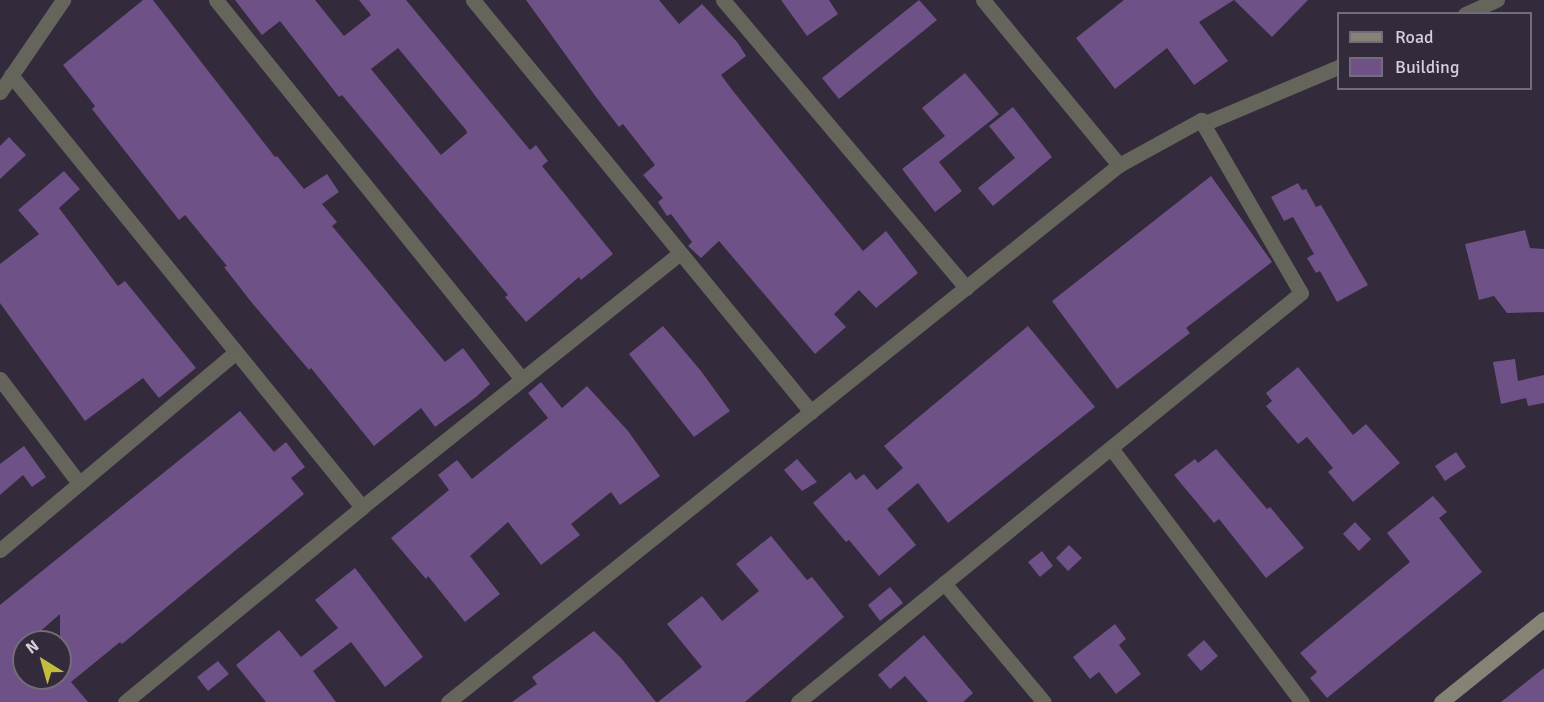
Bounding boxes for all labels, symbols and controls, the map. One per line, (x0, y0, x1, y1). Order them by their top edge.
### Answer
legend (1337, 12, 1532, 90)
text: Road (1395, 26, 1434, 48)
text: Building (1395, 56, 1459, 78)
north arrow (12, 630, 72, 690)
text: N (22, 636, 43, 659)

